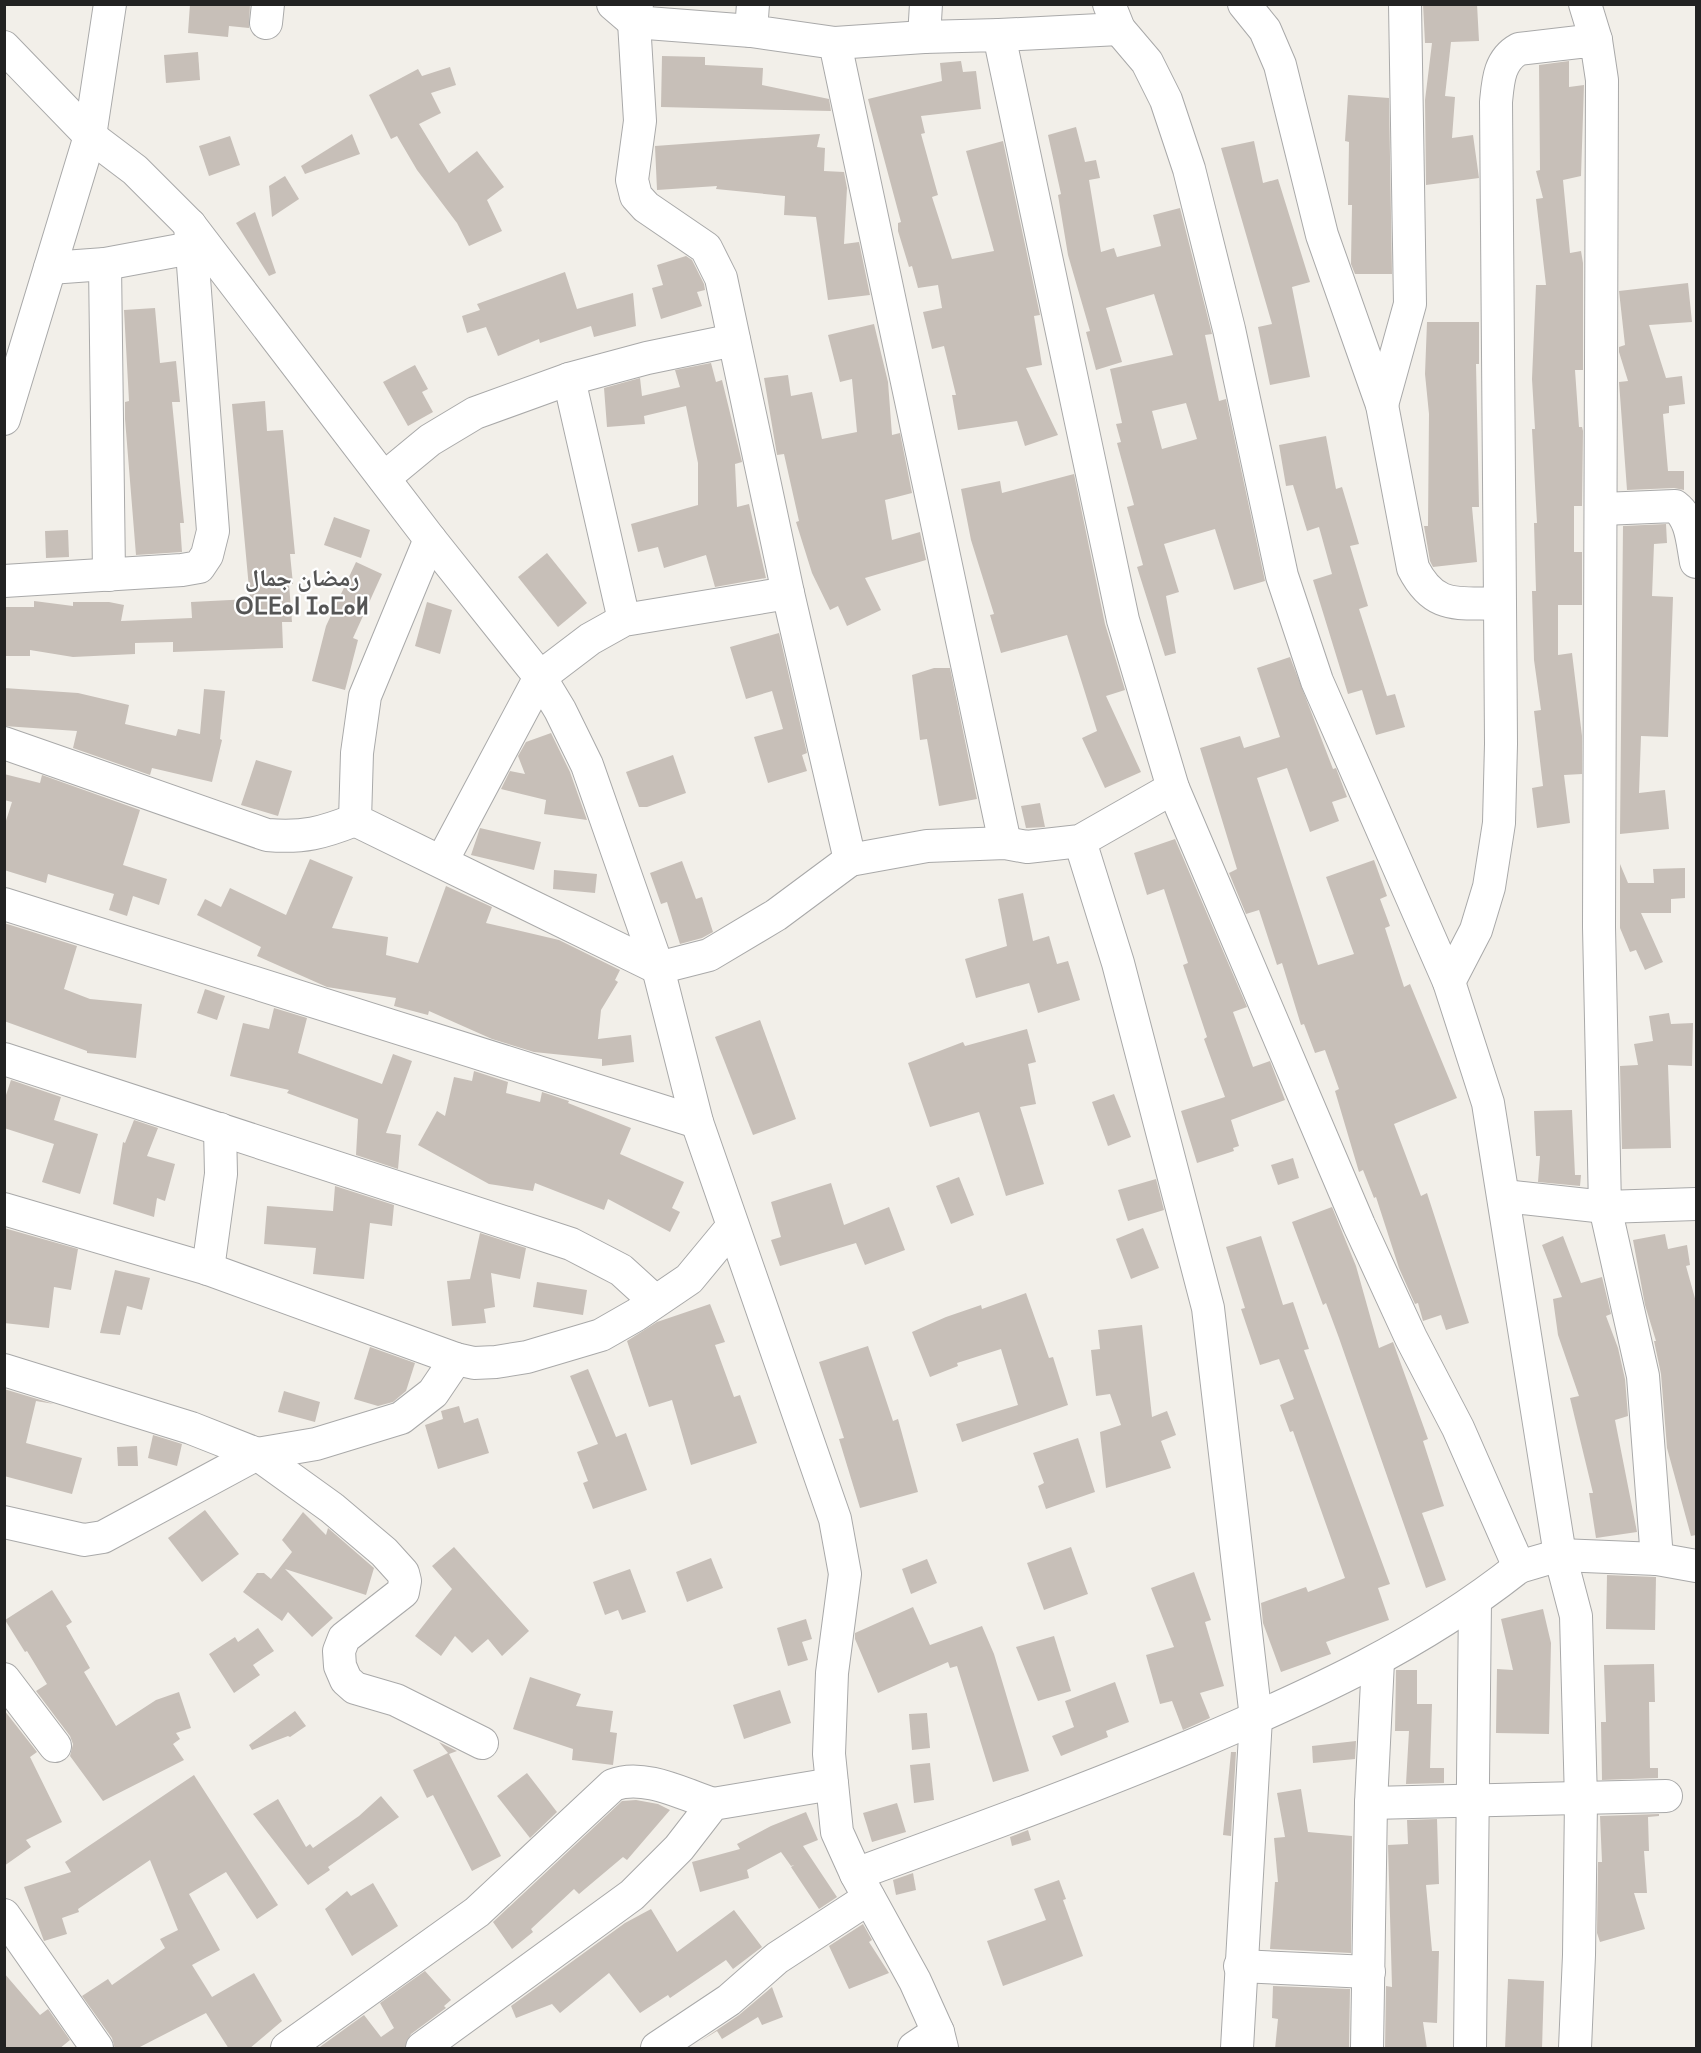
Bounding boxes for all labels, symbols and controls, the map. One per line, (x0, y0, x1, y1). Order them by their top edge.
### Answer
district label: رمضان جمال ⵔⵎⴹⴰⵏ ⵊⴰⵎⴰⵍ (235, 564, 369, 620)

